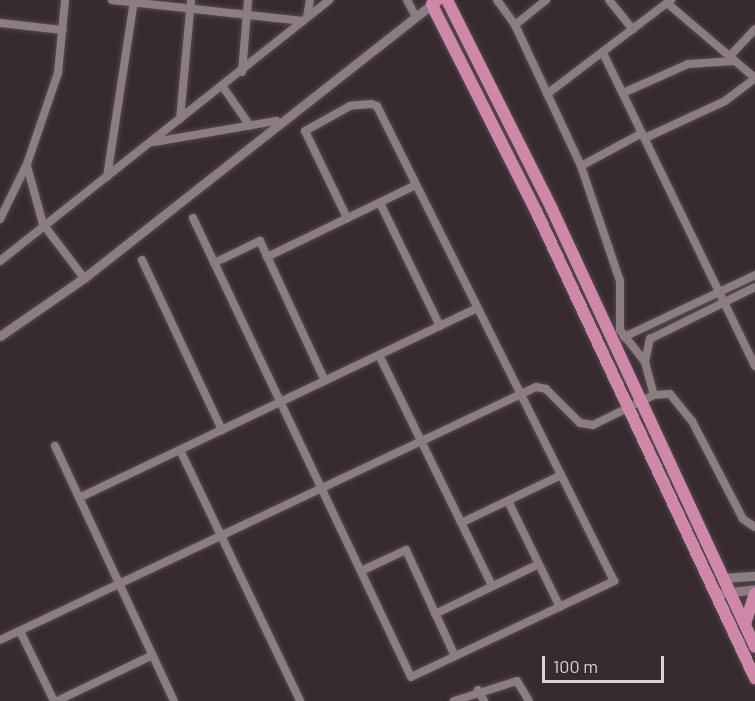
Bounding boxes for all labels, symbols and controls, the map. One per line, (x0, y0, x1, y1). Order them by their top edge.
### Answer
scale bar (545, 644, 666, 682)
text: 100 m (553, 655, 598, 677)

